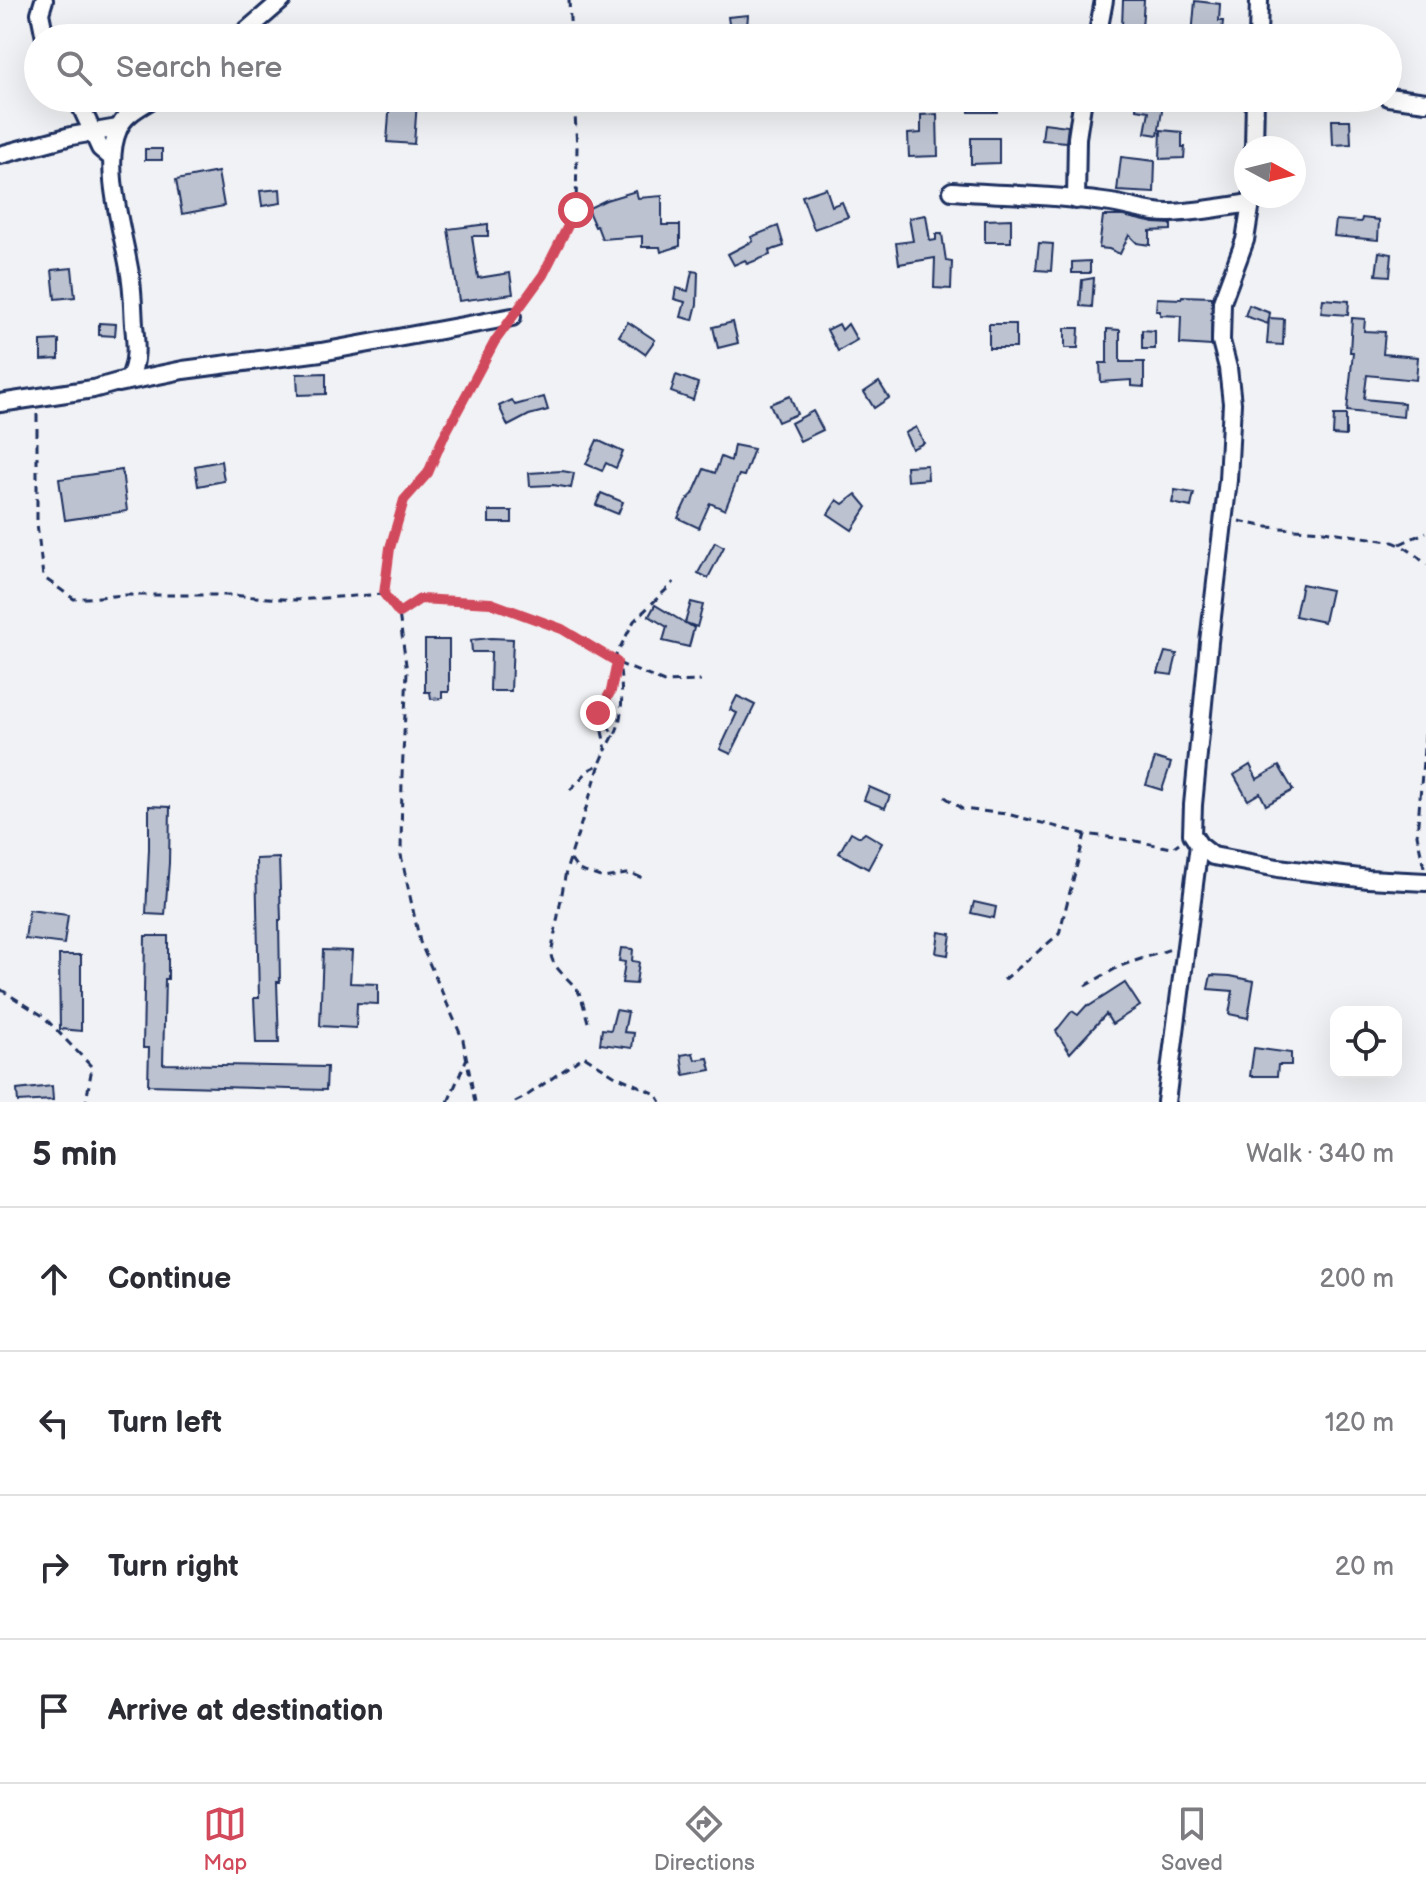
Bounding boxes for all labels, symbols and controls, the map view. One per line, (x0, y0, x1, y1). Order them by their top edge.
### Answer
search box (24, 24, 1402, 112)
icon: search (52, 46, 96, 90)
text: Search here (116, 50, 282, 86)
north arrow (1234, 136, 1306, 208)
route start (558, 192, 594, 228)
route end (580, 695, 616, 731)
map controls (1330, 1006, 1402, 1078)
button: locate (1330, 1006, 1402, 1078)
text: 5 min (32, 1134, 117, 1175)
text: Walk · 340 m (1246, 1139, 1394, 1170)
icon: ahead (32, 1257, 76, 1301)
text: Continue (108, 1261, 231, 1297)
text: 200 m (1320, 1264, 1394, 1295)
icon: left (32, 1401, 76, 1445)
text: Turn left (108, 1405, 222, 1441)
text: 120 m (1325, 1408, 1394, 1439)
icon: right (32, 1545, 76, 1589)
text: Turn right (108, 1549, 239, 1585)
text: 20 m (1335, 1552, 1394, 1583)
icon: arrive (32, 1689, 76, 1733)
text: Arrive at destination (108, 1693, 384, 1729)
tab: Map (203, 1802, 247, 1877)
tab: Directions (654, 1802, 755, 1877)
tab: Saved (1161, 1802, 1223, 1877)

